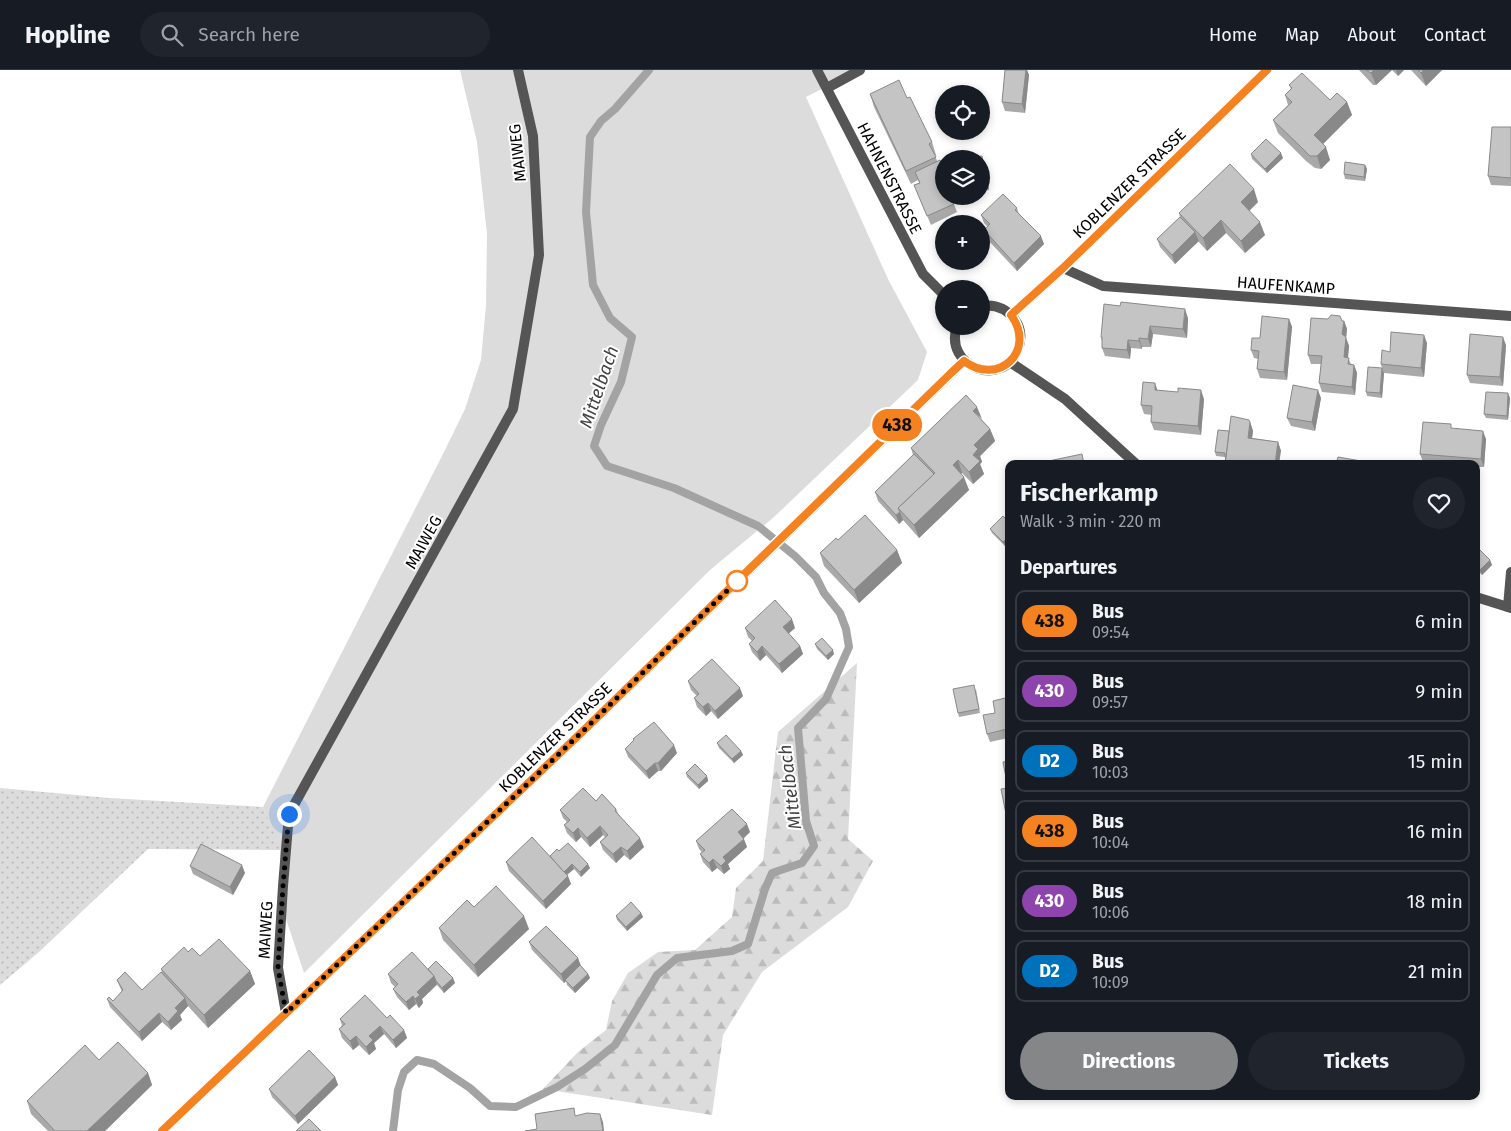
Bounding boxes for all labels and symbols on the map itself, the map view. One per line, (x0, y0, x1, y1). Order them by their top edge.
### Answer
street label: HAHNENSTRASSE (853, 119, 926, 237)
street label: MAIWEG (505, 123, 530, 183)
street label: KOBLENZER STRASSE (1069, 125, 1190, 242)
street label: HAUFENKAMP (1236, 273, 1336, 298)
water label: Mittelbach (575, 343, 623, 431)
line badge: 438 (868, 409, 926, 441)
street label: MAIWEG (401, 512, 446, 572)
unlabelled marker (726, 570, 748, 592)
street label: KOBLENZER STRASSE (495, 679, 616, 796)
water label: Mittelbach (774, 743, 806, 831)
your location (277, 802, 302, 827)
street label: MAIWEG (254, 901, 277, 959)

